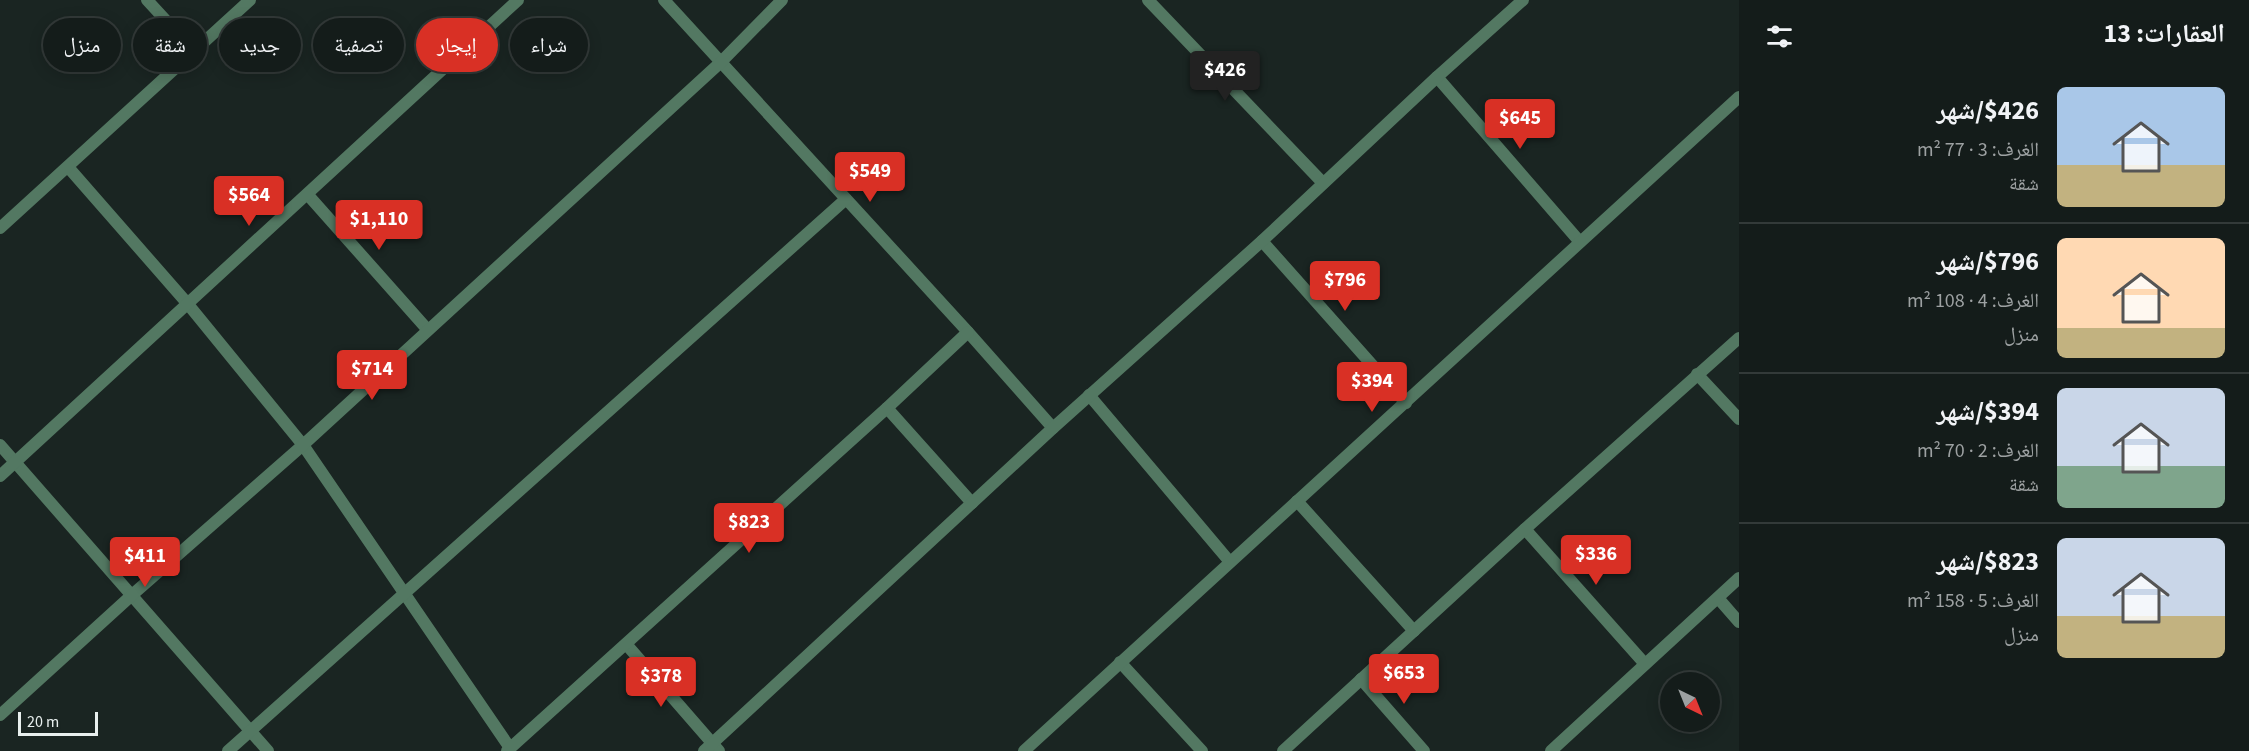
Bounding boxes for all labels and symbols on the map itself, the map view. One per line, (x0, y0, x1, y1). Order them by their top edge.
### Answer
pin: $426 (1189, 51, 1261, 102)
pin: $645 (1484, 99, 1556, 150)
pin: $549 (834, 152, 906, 203)
pin: $564 (213, 176, 285, 227)
pin: $1,110 (330, 200, 428, 251)
pin: $796 (1309, 261, 1381, 312)
pin: $714 (336, 350, 408, 401)
pin: $394 (1336, 362, 1408, 413)
pin: $823 (713, 503, 785, 554)
pin: $336 (1560, 535, 1632, 586)
pin: $411 (109, 537, 181, 588)
pin: $653 (1368, 654, 1440, 705)
pin: $378 (625, 657, 697, 708)
north arrow (1660, 672, 1720, 732)
scale bar (18, 709, 98, 736)

